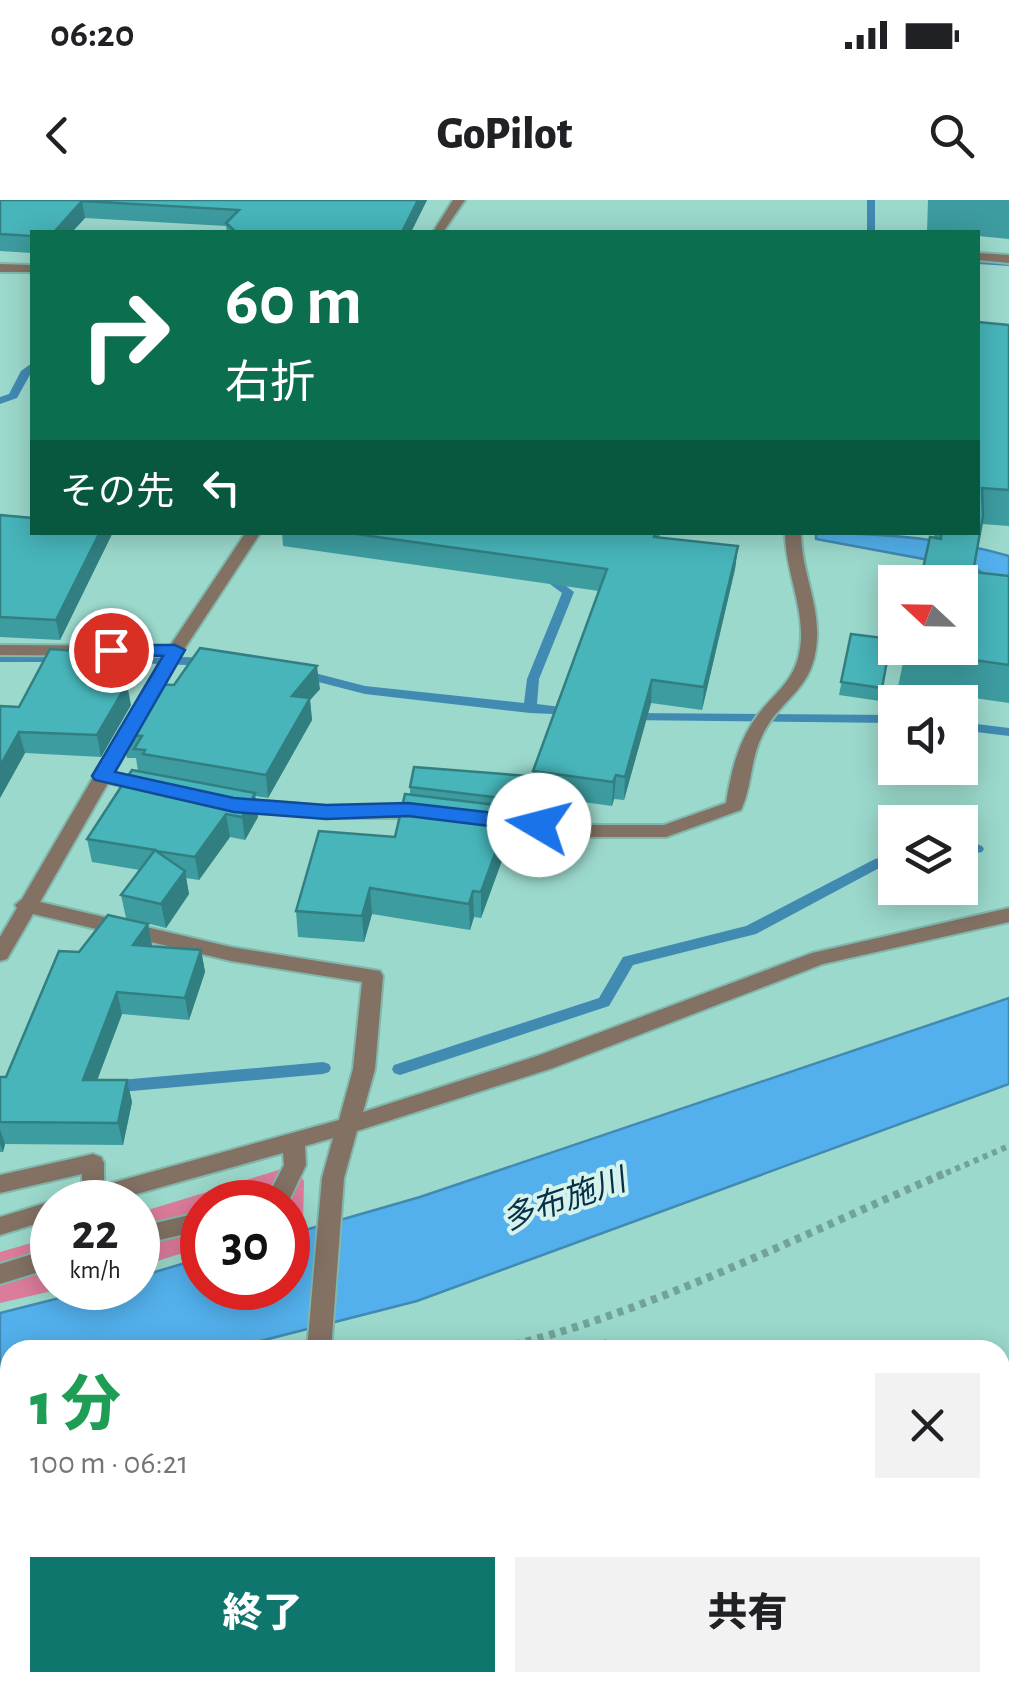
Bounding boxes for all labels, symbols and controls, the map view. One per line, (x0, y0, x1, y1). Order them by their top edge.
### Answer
text: 06:20 (50, 16, 135, 54)
icon: back (30, 108, 85, 163)
icon: search (924, 108, 979, 163)
text: GoPilot (437, 112, 572, 157)
text: 60 m (225, 267, 362, 337)
icon: right (60, 270, 190, 400)
text: 右折 (225, 361, 315, 406)
icon: left (194, 460, 249, 515)
text: その先 (60, 474, 174, 512)
north arrow (878, 565, 978, 665)
map controls (878, 565, 978, 905)
pin (69, 608, 154, 693)
icon: arrive (84, 623, 139, 678)
button: sound (878, 685, 978, 785)
position arrow (487, 773, 591, 877)
button: layers (878, 805, 978, 905)
water label: 多布施川 (498, 1162, 633, 1236)
speed limit sign: 30 (180, 1180, 310, 1310)
text: 22 (71, 1208, 119, 1258)
text: km/h (69, 1258, 121, 1283)
button: close (875, 1373, 980, 1478)
text: 1 分 (30, 1376, 121, 1436)
text: 100 m · 06:21 (30, 1447, 188, 1479)
button: 終了 (30, 1557, 495, 1672)
button: 共有 (515, 1557, 980, 1672)

